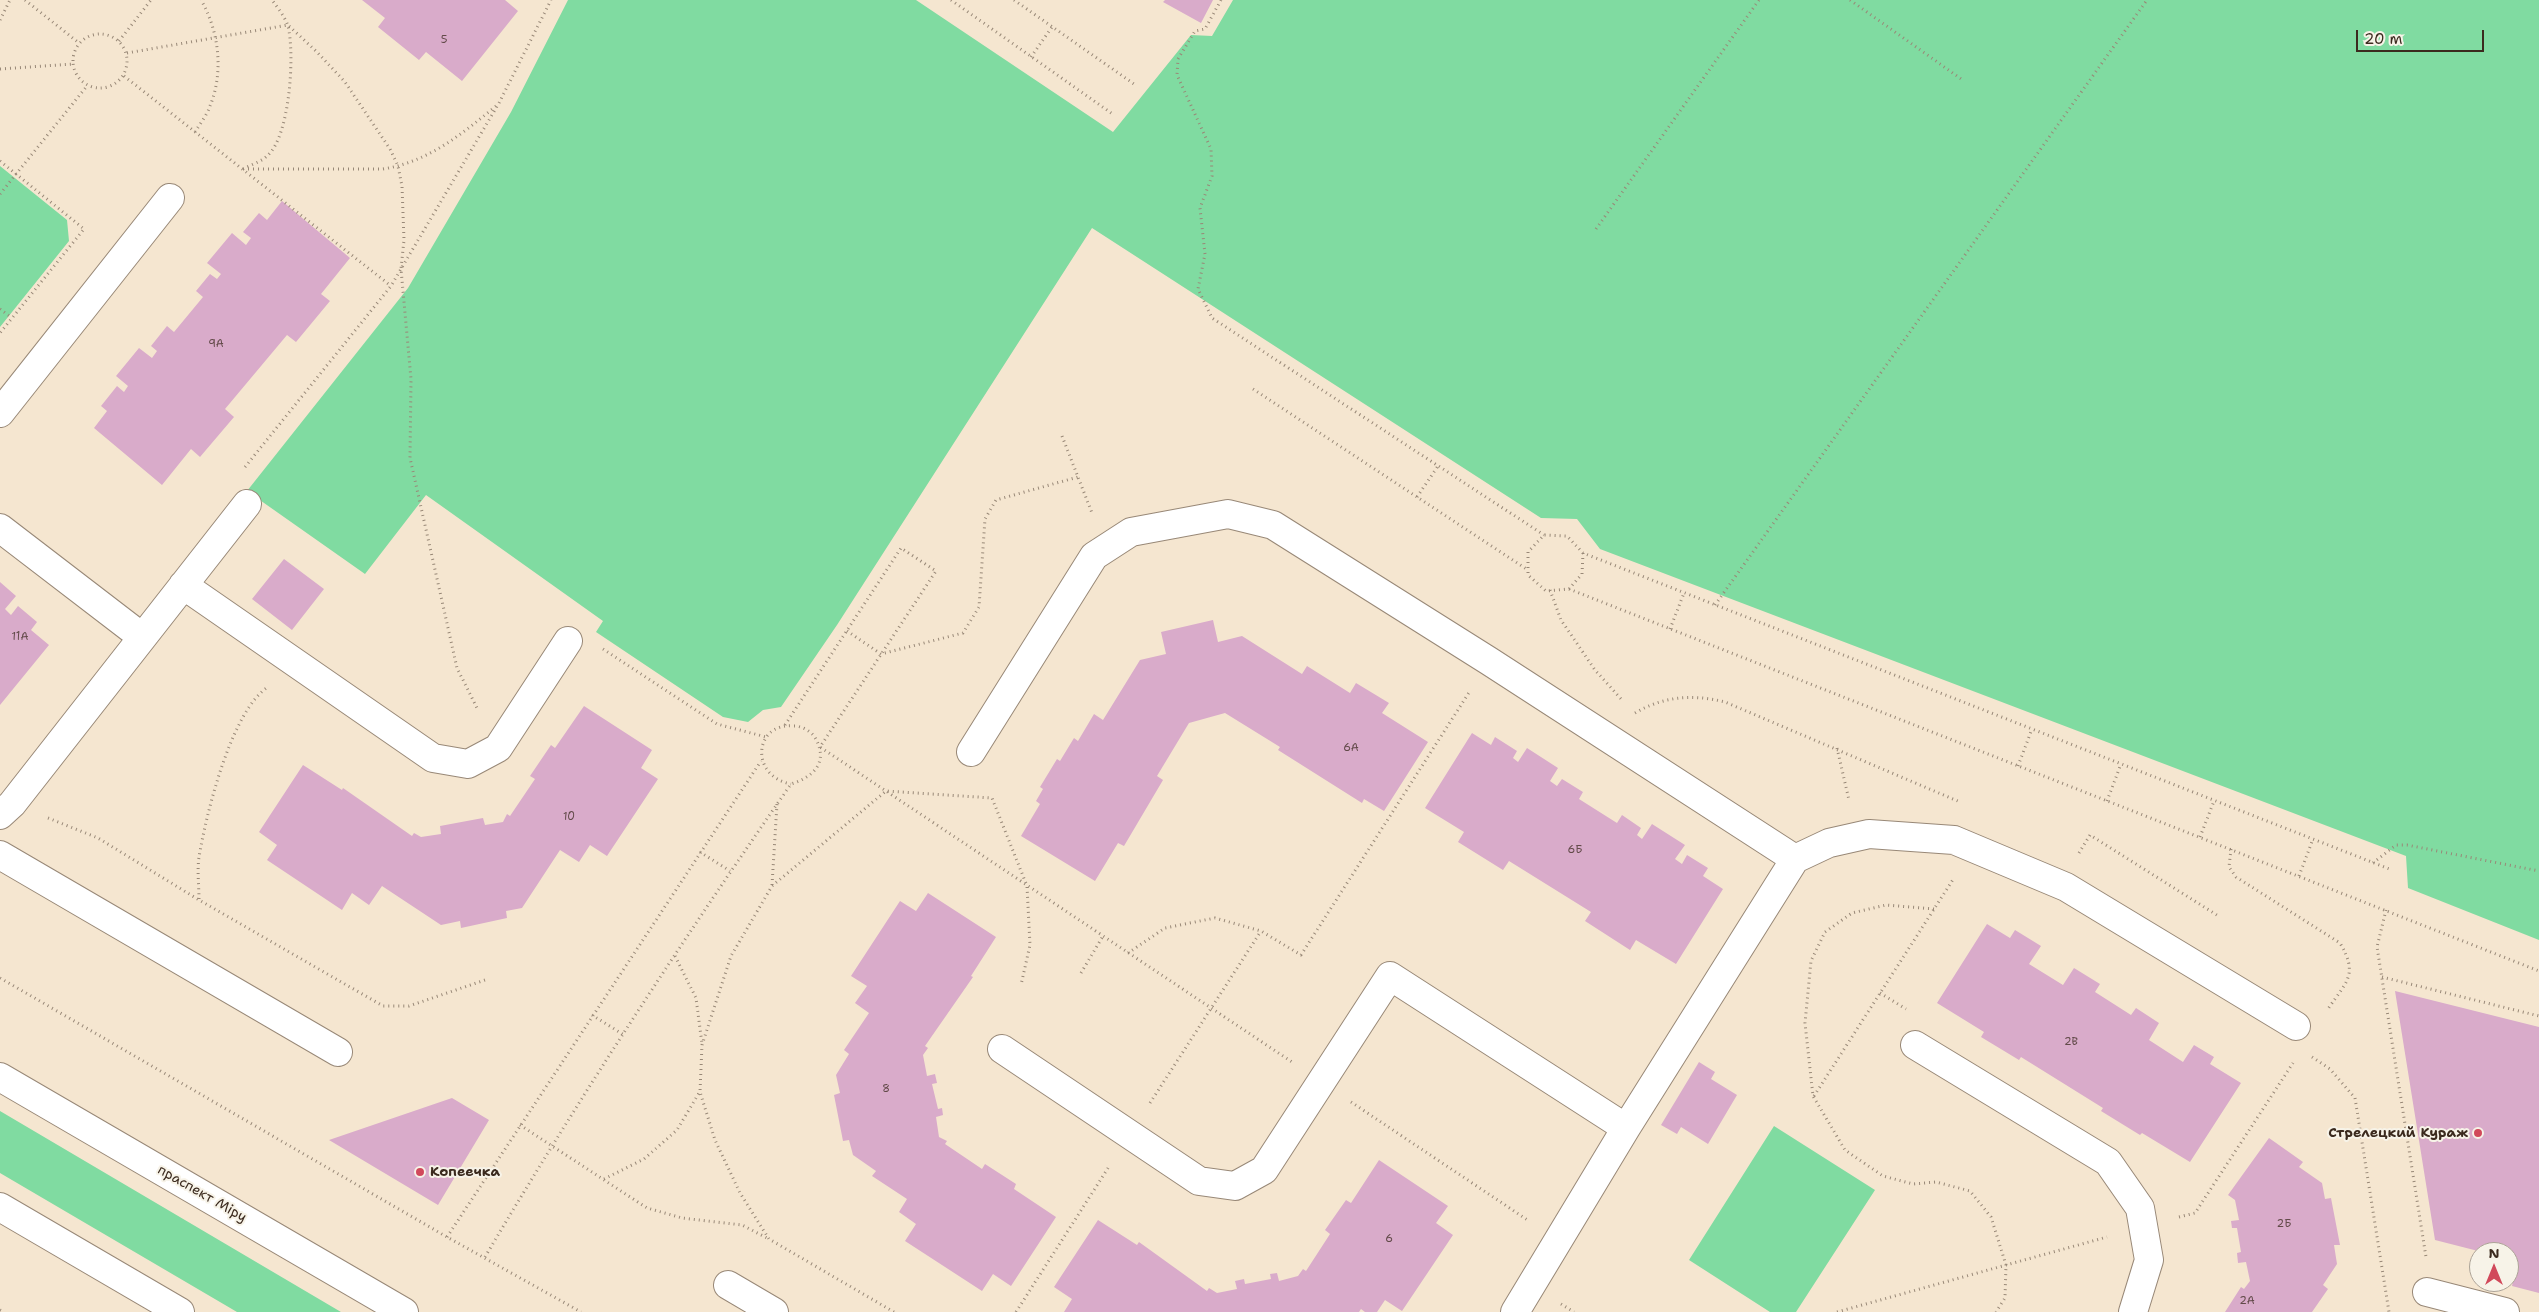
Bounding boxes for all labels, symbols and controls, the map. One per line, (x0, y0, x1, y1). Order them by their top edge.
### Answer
scale bar (2359, 20, 2486, 52)
text: 20 m (2364, 29, 2403, 49)
house number: 5 (441, 33, 447, 47)
house number: 9А (208, 337, 224, 351)
house number: 11А (12, 630, 28, 644)
house number: 6А (1343, 741, 1359, 755)
house number: 10 (563, 810, 575, 824)
house number: 6Б (1568, 843, 1582, 857)
house number: 2В (2064, 1035, 2078, 1049)
house number: 8 (882, 1082, 890, 1096)
place label: Стрелецкий Кураж (2328, 1125, 2468, 1141)
marker: Стрелецкий Кураж (2472, 1127, 2484, 1139)
street label: праспект Міру (154, 1162, 250, 1226)
place label: Копеечка (430, 1164, 500, 1180)
marker: Копеечка (414, 1166, 426, 1178)
house number: 2Б (2277, 1217, 2291, 1231)
house number: 6 (1385, 1232, 1393, 1246)
north arrow (2469, 1242, 2519, 1292)
text: N (2488, 1244, 2500, 1262)
house number: 2А (2239, 1294, 2255, 1308)

